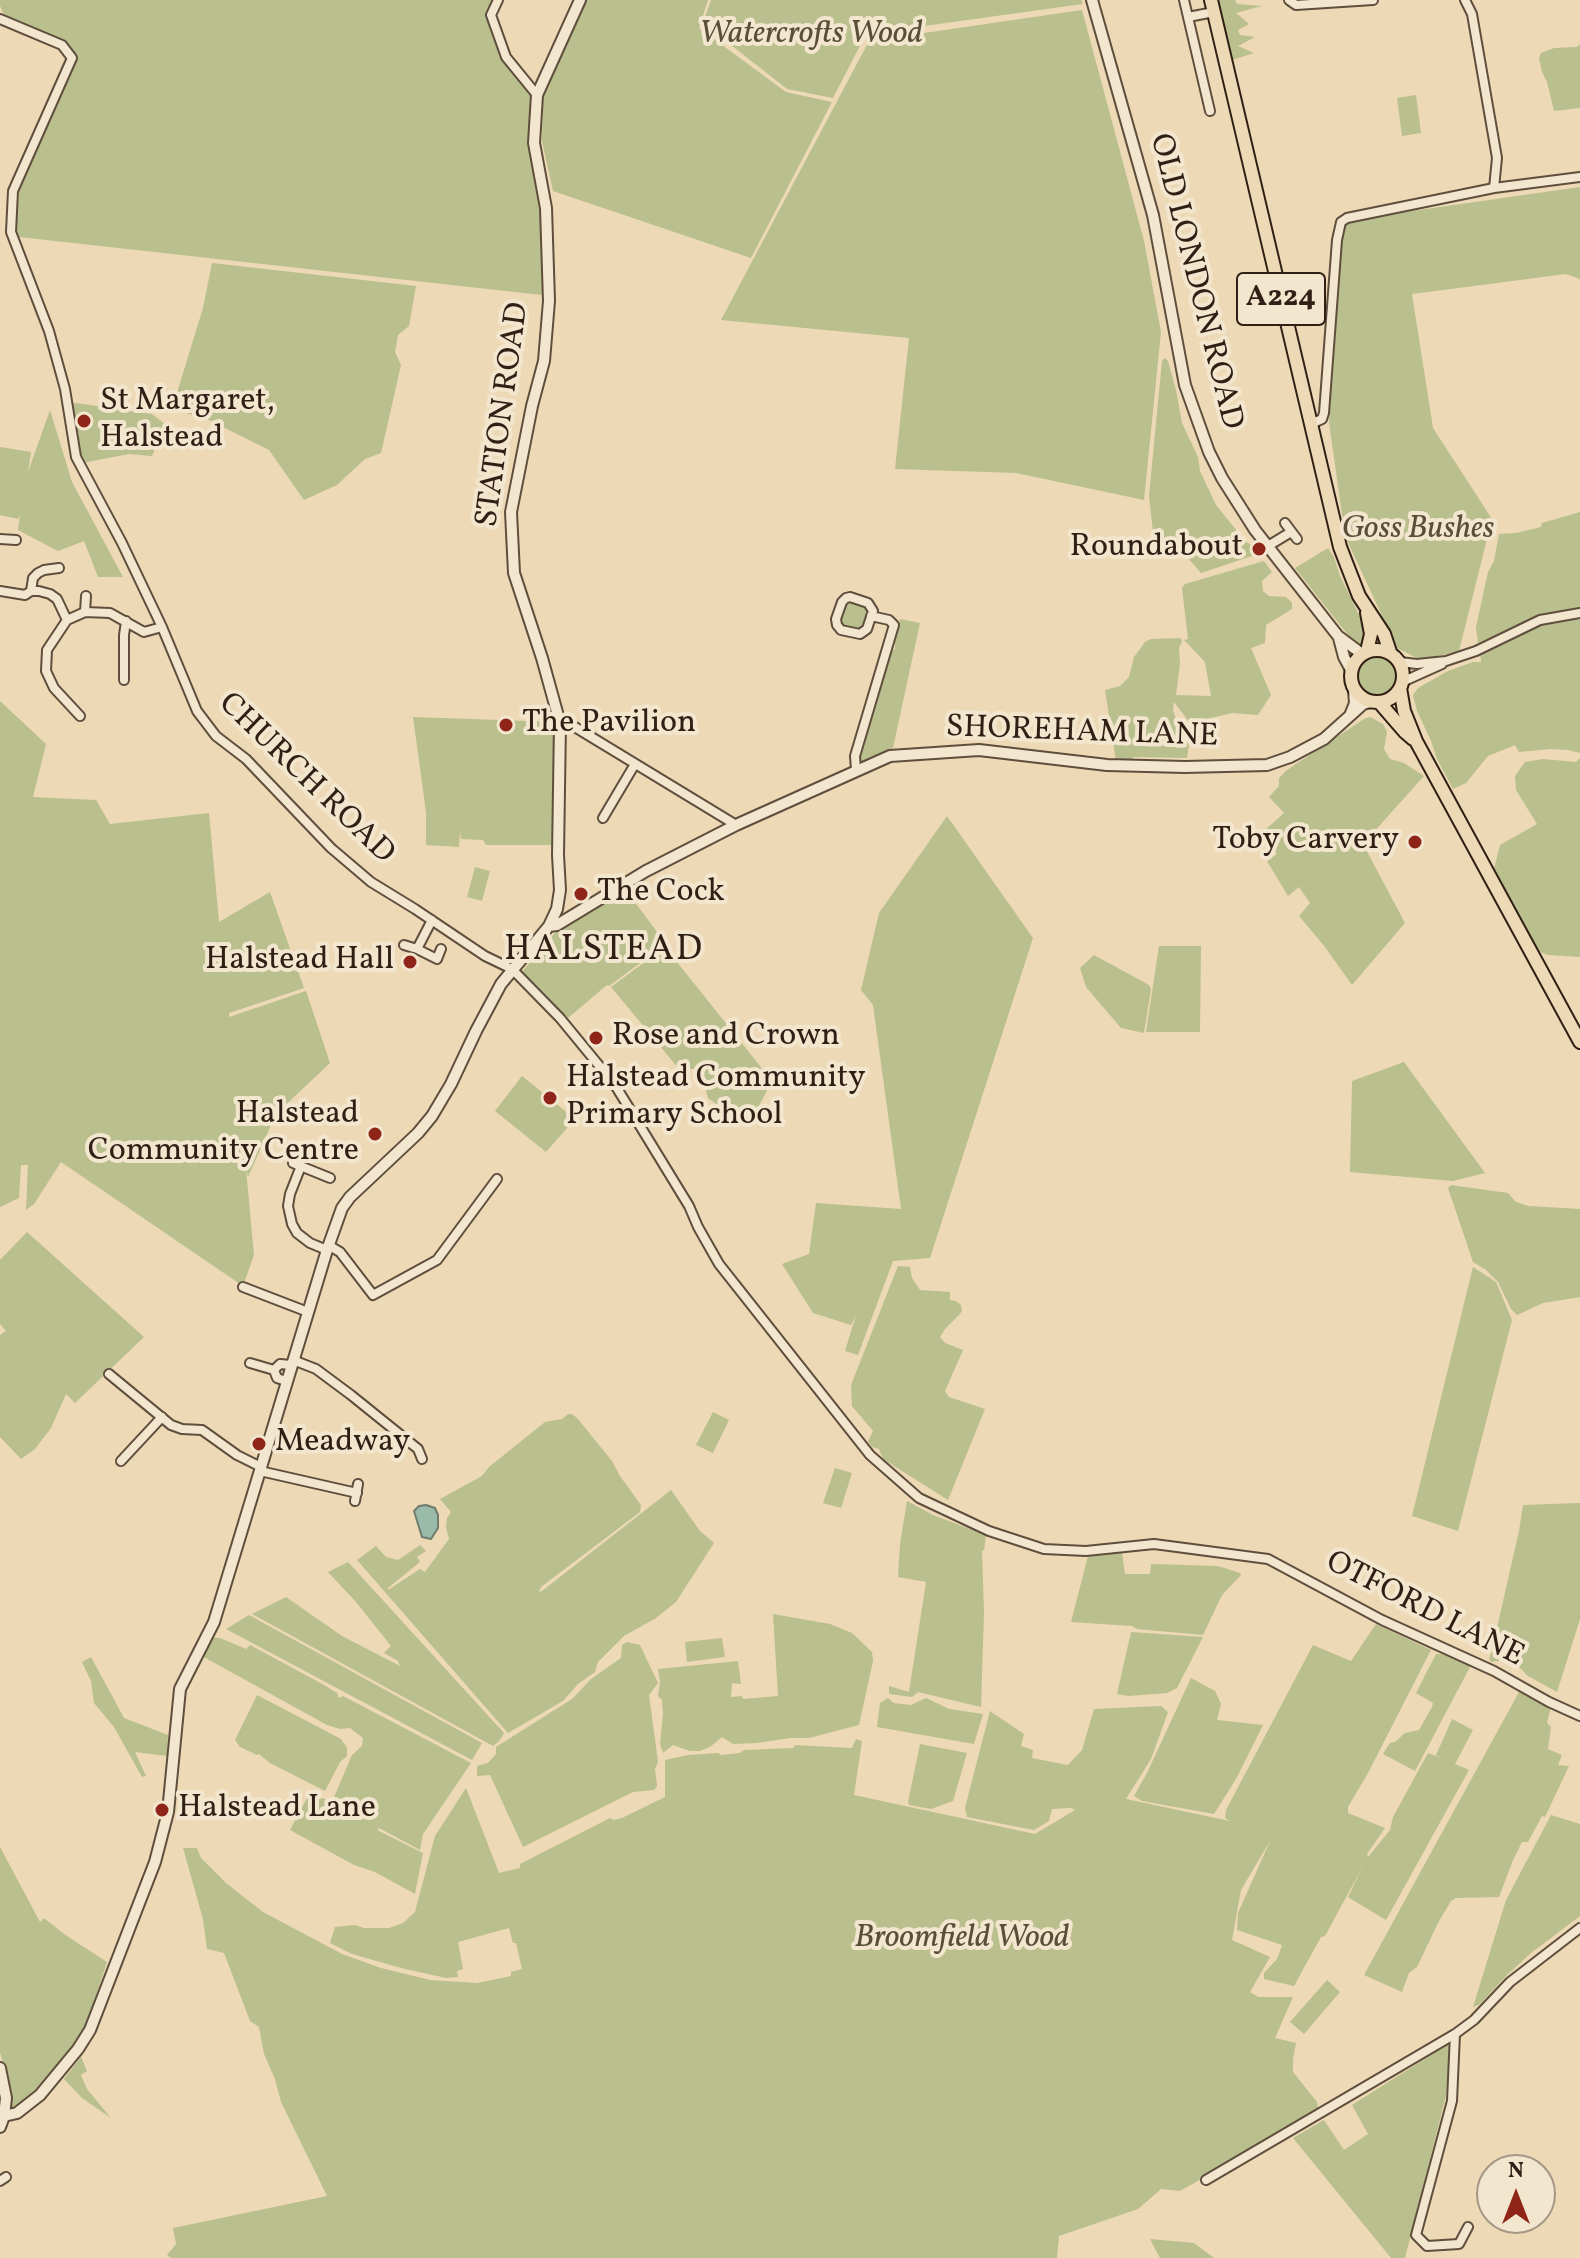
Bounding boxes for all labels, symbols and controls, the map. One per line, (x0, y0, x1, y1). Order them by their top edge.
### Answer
park label: Watercrofts Wood (699, 17, 923, 55)
street label: OLD LONDON ROAD (1139, 130, 1249, 434)
road number: A224 (1237, 273, 1325, 325)
street label: STATION ROAD (470, 300, 540, 530)
place label: St Margaret, Halstead (100, 384, 275, 459)
marker: St Margaret, Halstead (75, 412, 93, 430)
park label: Goss Bushes (1342, 512, 1494, 550)
place label: Roundabout (1070, 530, 1243, 568)
marker: Roundabout (1250, 540, 1268, 558)
street label: CHURCH ROAD (209, 686, 401, 874)
place label: The Pavilion (522, 706, 696, 744)
street label: SHOREHAM LANE (945, 710, 1219, 758)
marker: The Pavilion (497, 716, 515, 734)
place label: Toby Carvery (1212, 823, 1399, 861)
marker: Toby Carvery (1406, 833, 1424, 851)
place label: The Cock (597, 875, 725, 913)
marker: The Cock (572, 885, 590, 903)
district label: HALSTEAD (504, 930, 704, 974)
place label: Halstead Hall (205, 943, 394, 981)
marker: Halstead Hall (401, 953, 419, 971)
place label: Rose and Crown (612, 1019, 840, 1057)
marker: Rose and Crown (587, 1029, 605, 1047)
place label: Halstead Community Primary School (566, 1061, 866, 1136)
marker: Halstead Community Primary School (541, 1089, 559, 1107)
place label: Halstead Community Centre (88, 1097, 359, 1172)
marker: Halstead Community Centre (366, 1125, 384, 1143)
place label: Meadway (275, 1425, 410, 1463)
marker: Meadway (250, 1435, 268, 1453)
street label: OTFORD LANE (1318, 1545, 1530, 1677)
place label: Halstead Lane (178, 1791, 376, 1829)
marker: Halstead Lane (153, 1801, 171, 1819)
park label: Broomfield Wood (854, 1921, 1070, 1959)
north arrow (1476, 2154, 1556, 2234)
text: N (1508, 2156, 1524, 2187)

